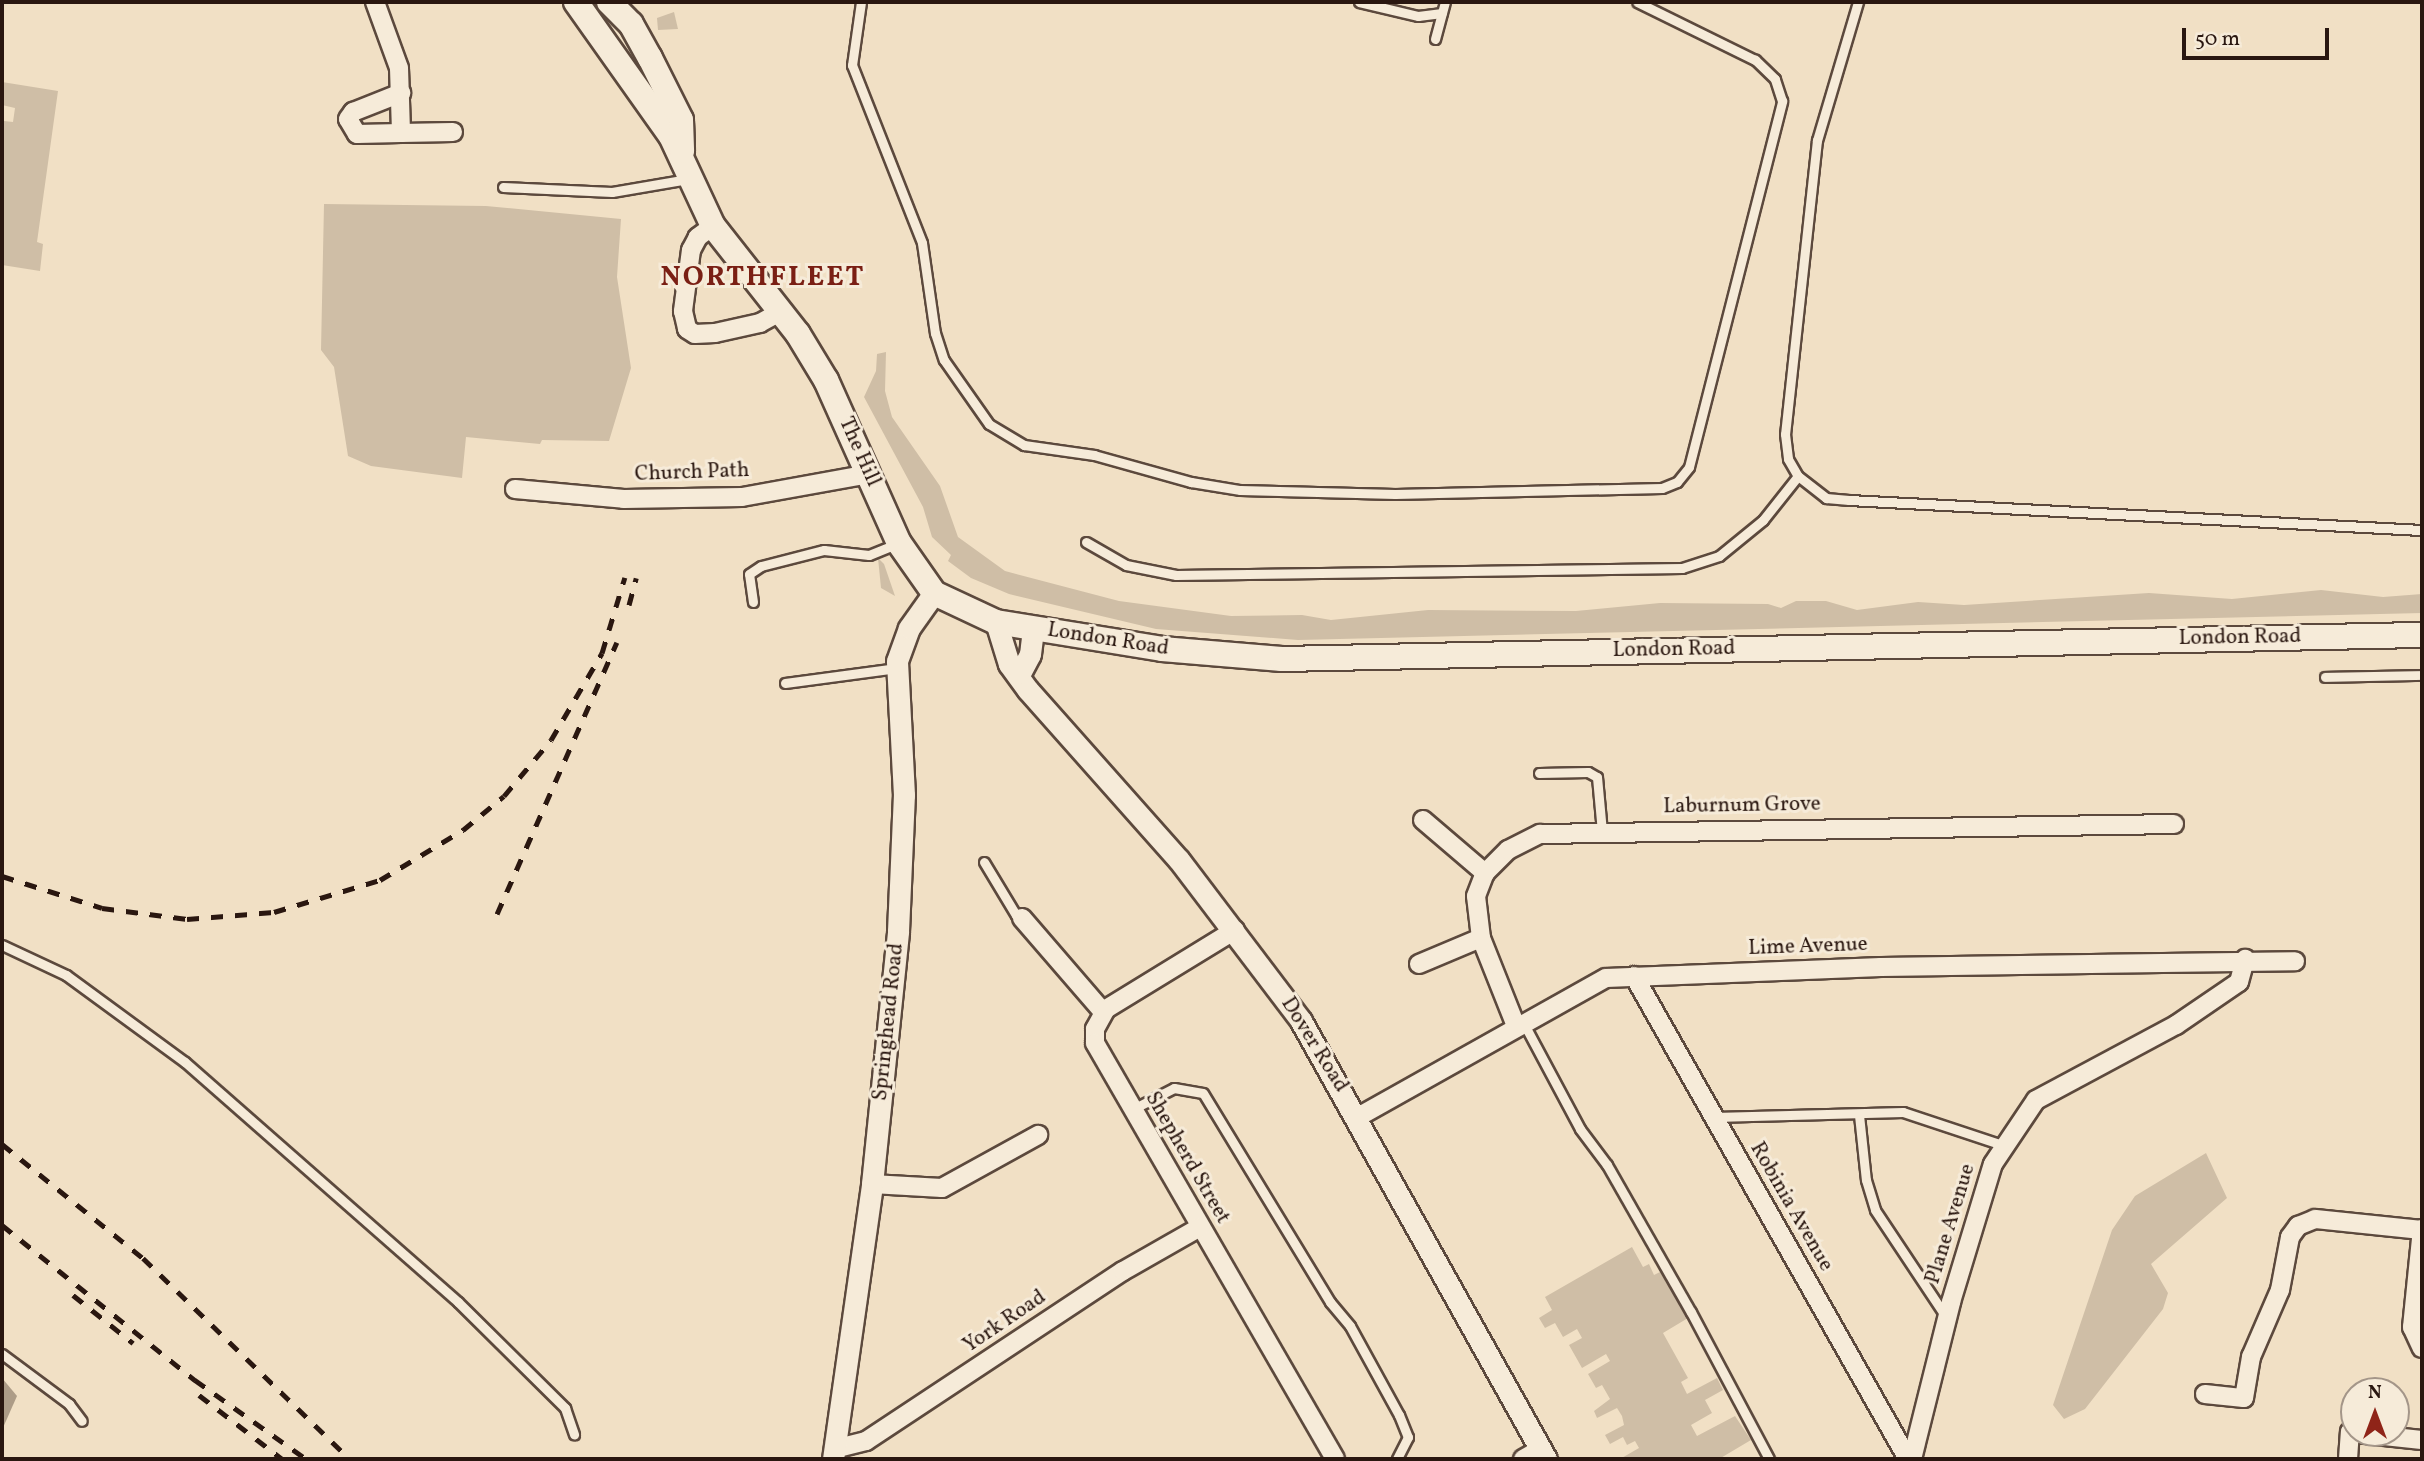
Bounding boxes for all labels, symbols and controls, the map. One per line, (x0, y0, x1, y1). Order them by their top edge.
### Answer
scale bar (2186, 14, 2333, 58)
text: 50 m (2195, 25, 2240, 54)
district label: NORTHFLEET (662, 261, 864, 295)
street label: The Hill (833, 413, 885, 491)
street label: Church Path (634, 458, 750, 488)
street label: London Road (1045, 618, 1171, 662)
street label: London Road (2178, 624, 2302, 652)
street label: London Road (1612, 636, 1736, 664)
street label: Laburnum Grove (1663, 792, 1821, 820)
street label: Lime Avenue (1748, 932, 1868, 962)
street label: Springhead Road (868, 942, 910, 1102)
street label: Dover Road (1275, 993, 1353, 1097)
street label: Shepherd Street (1139, 1088, 1235, 1228)
street label: Robinia Avenue (1744, 1138, 1838, 1276)
street label: Plane Avenue (1921, 1161, 1981, 1287)
street label: York Road (959, 1285, 1051, 1359)
north arrow (2340, 1377, 2410, 1447)
text: N (2368, 1380, 2382, 1406)

